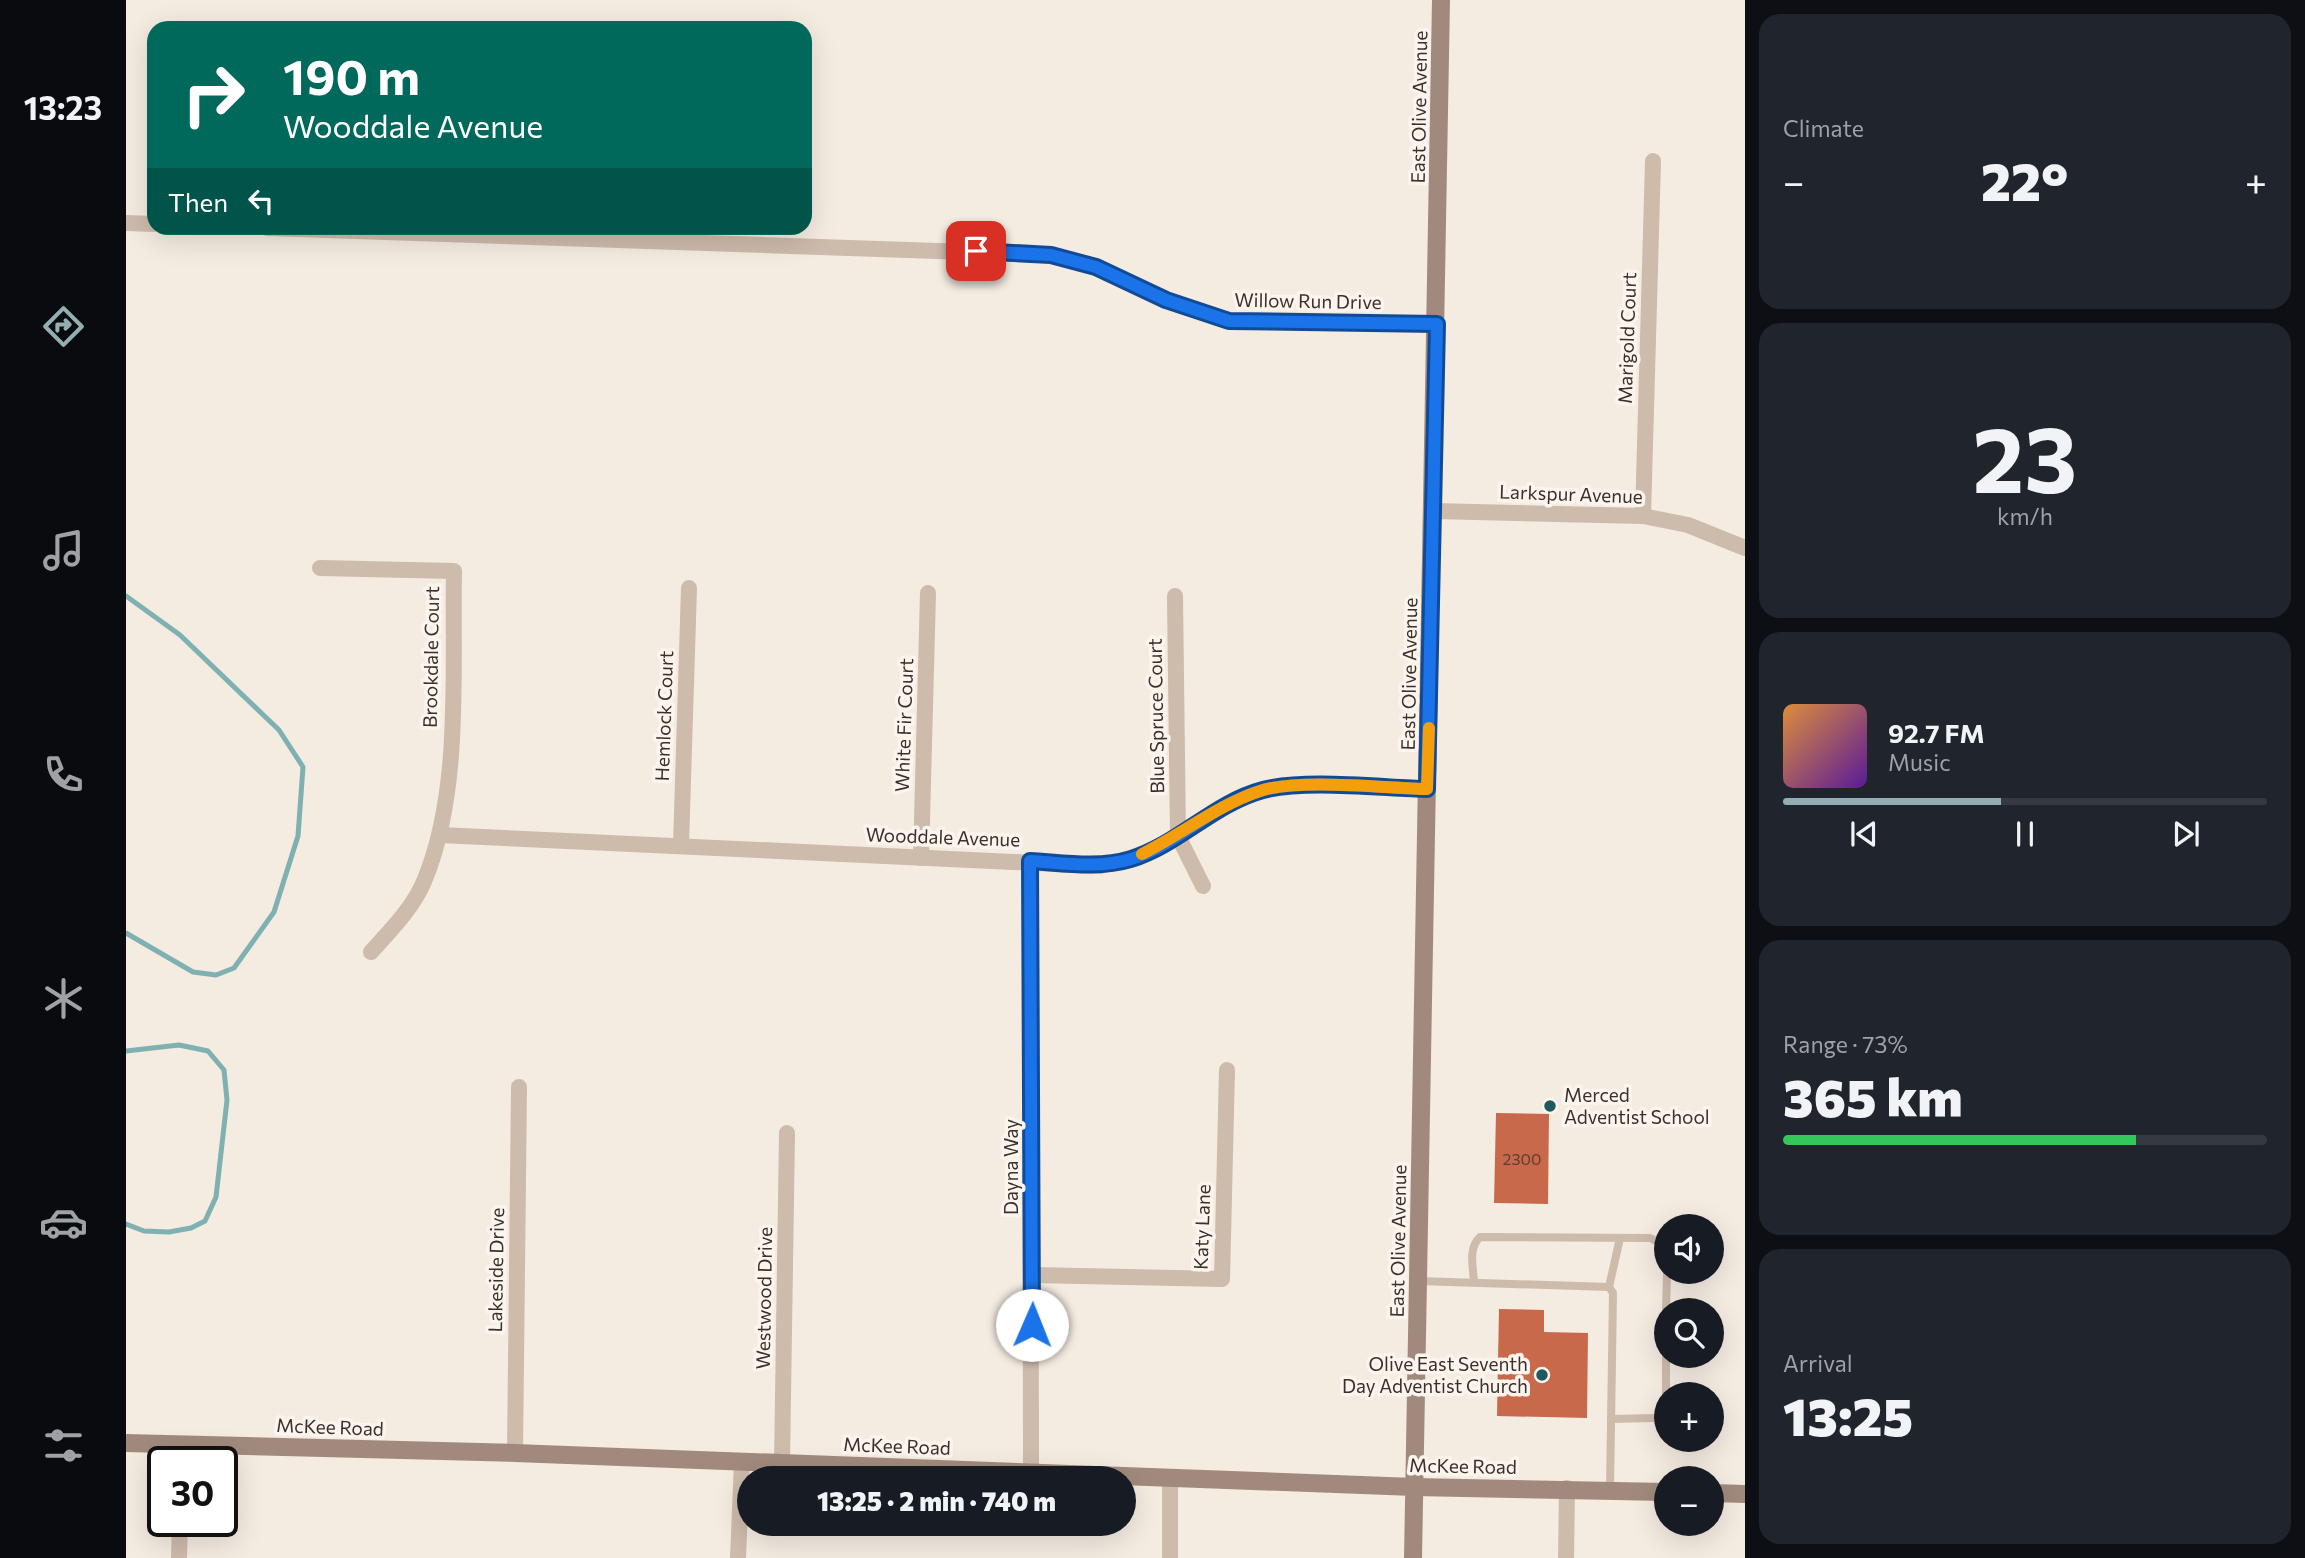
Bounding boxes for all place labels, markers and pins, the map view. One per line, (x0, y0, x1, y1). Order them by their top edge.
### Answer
pin (946, 221, 1006, 281)
place label: Merced Adventist School (1564, 1083, 1710, 1128)
marker: Merced Adventist School (1542, 1098, 1558, 1114)
place label: Olive East Seventh Day Adventist Church (1342, 1352, 1528, 1397)
marker: Olive East Seventh Day Adventist Church (1534, 1367, 1550, 1383)

